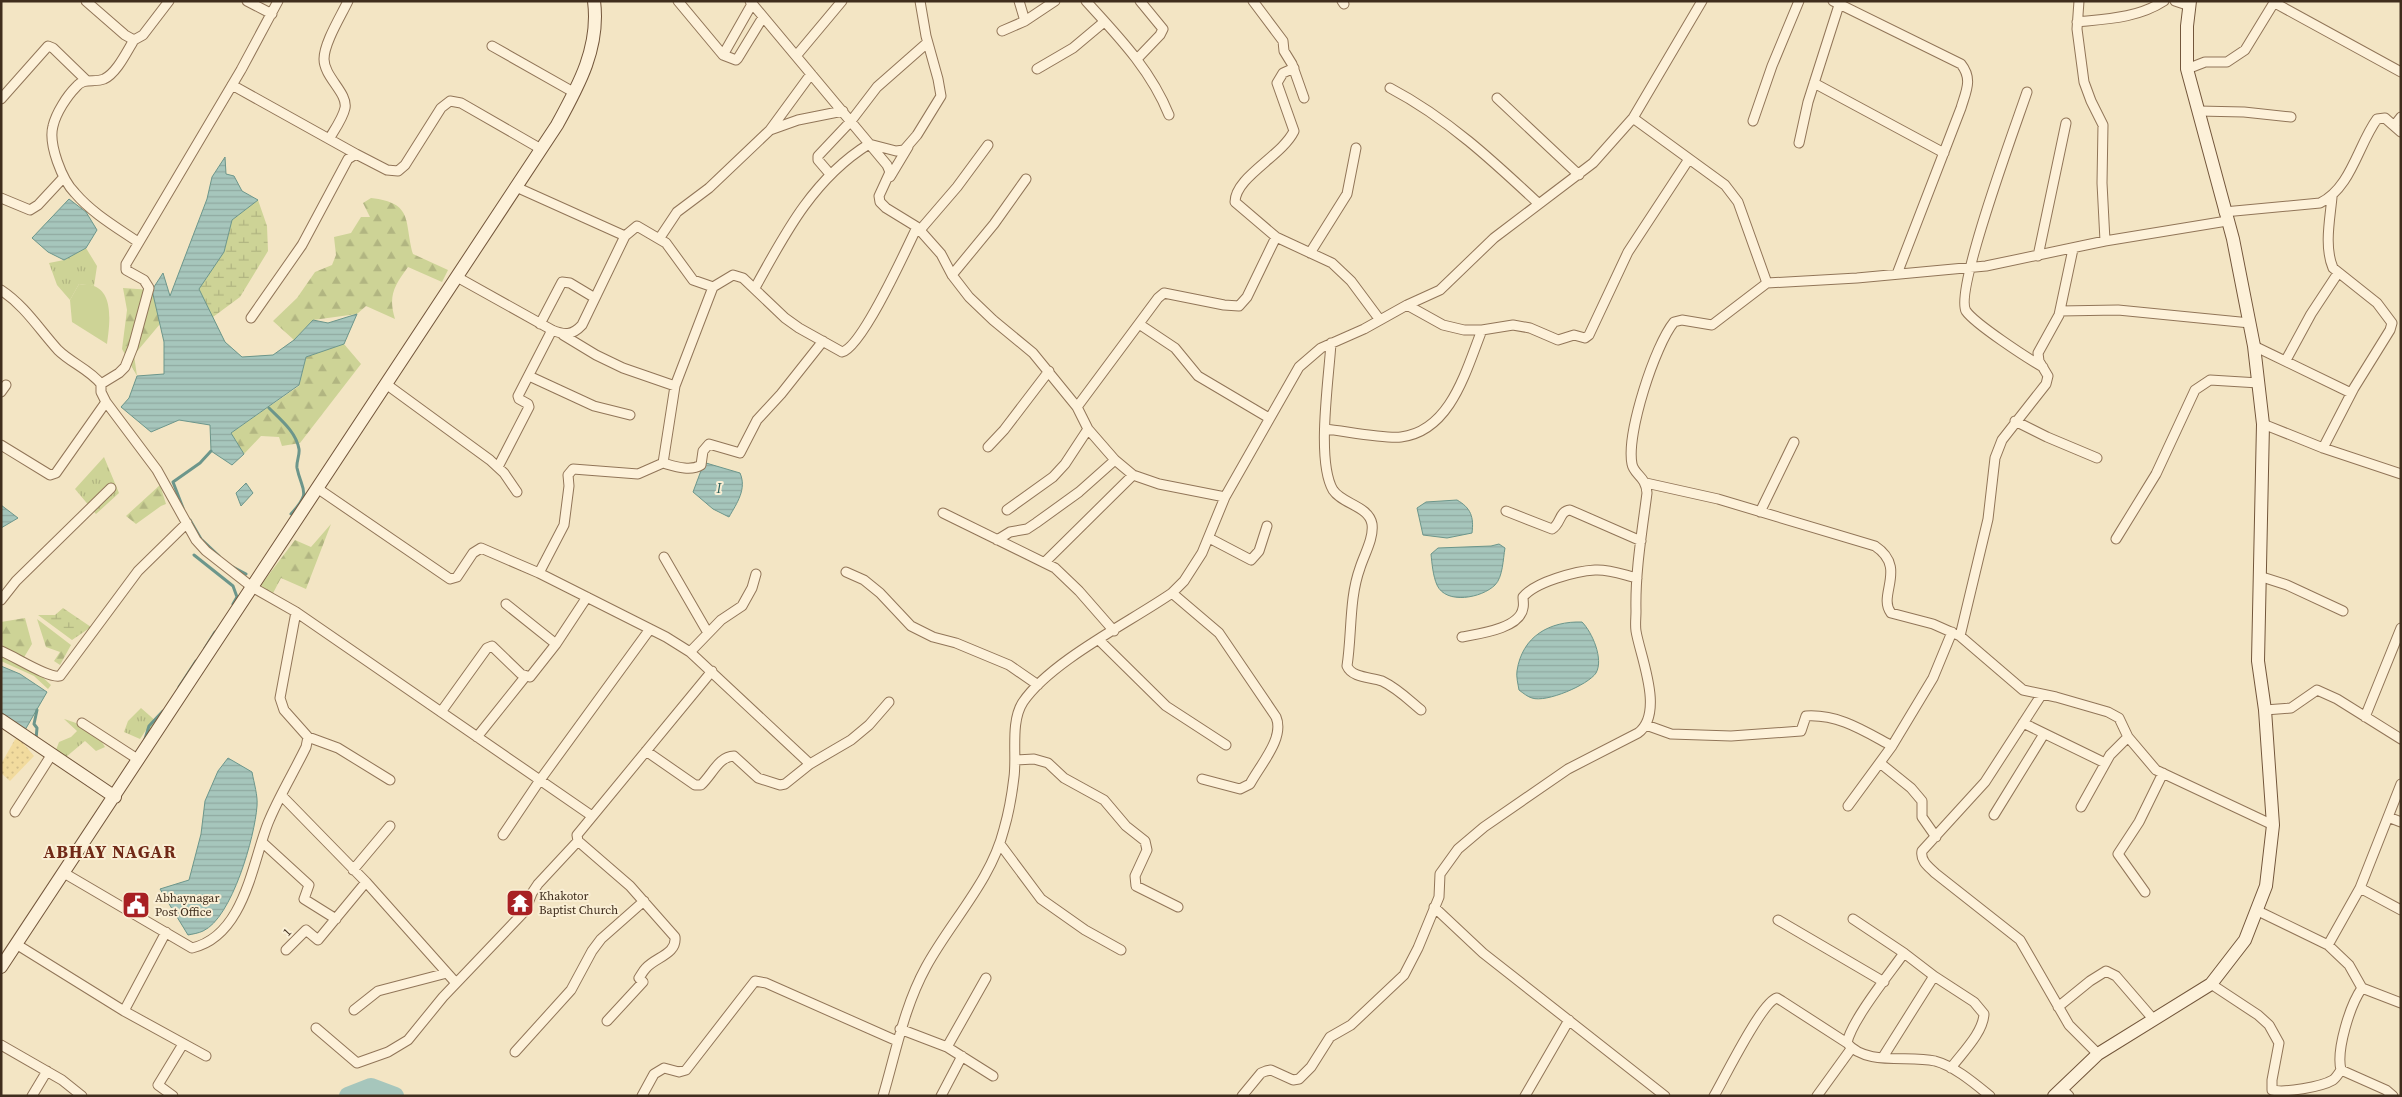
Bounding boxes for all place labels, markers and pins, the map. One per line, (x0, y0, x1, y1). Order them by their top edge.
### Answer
temple icon: Khakotor Baptist Church (505, 888, 535, 918)
place label: Khakotor Baptist Church (539, 888, 618, 918)
public building icon: Abhaynagar Post Office (121, 890, 151, 920)
place label: Abhaynagar Post Office (155, 890, 219, 920)

